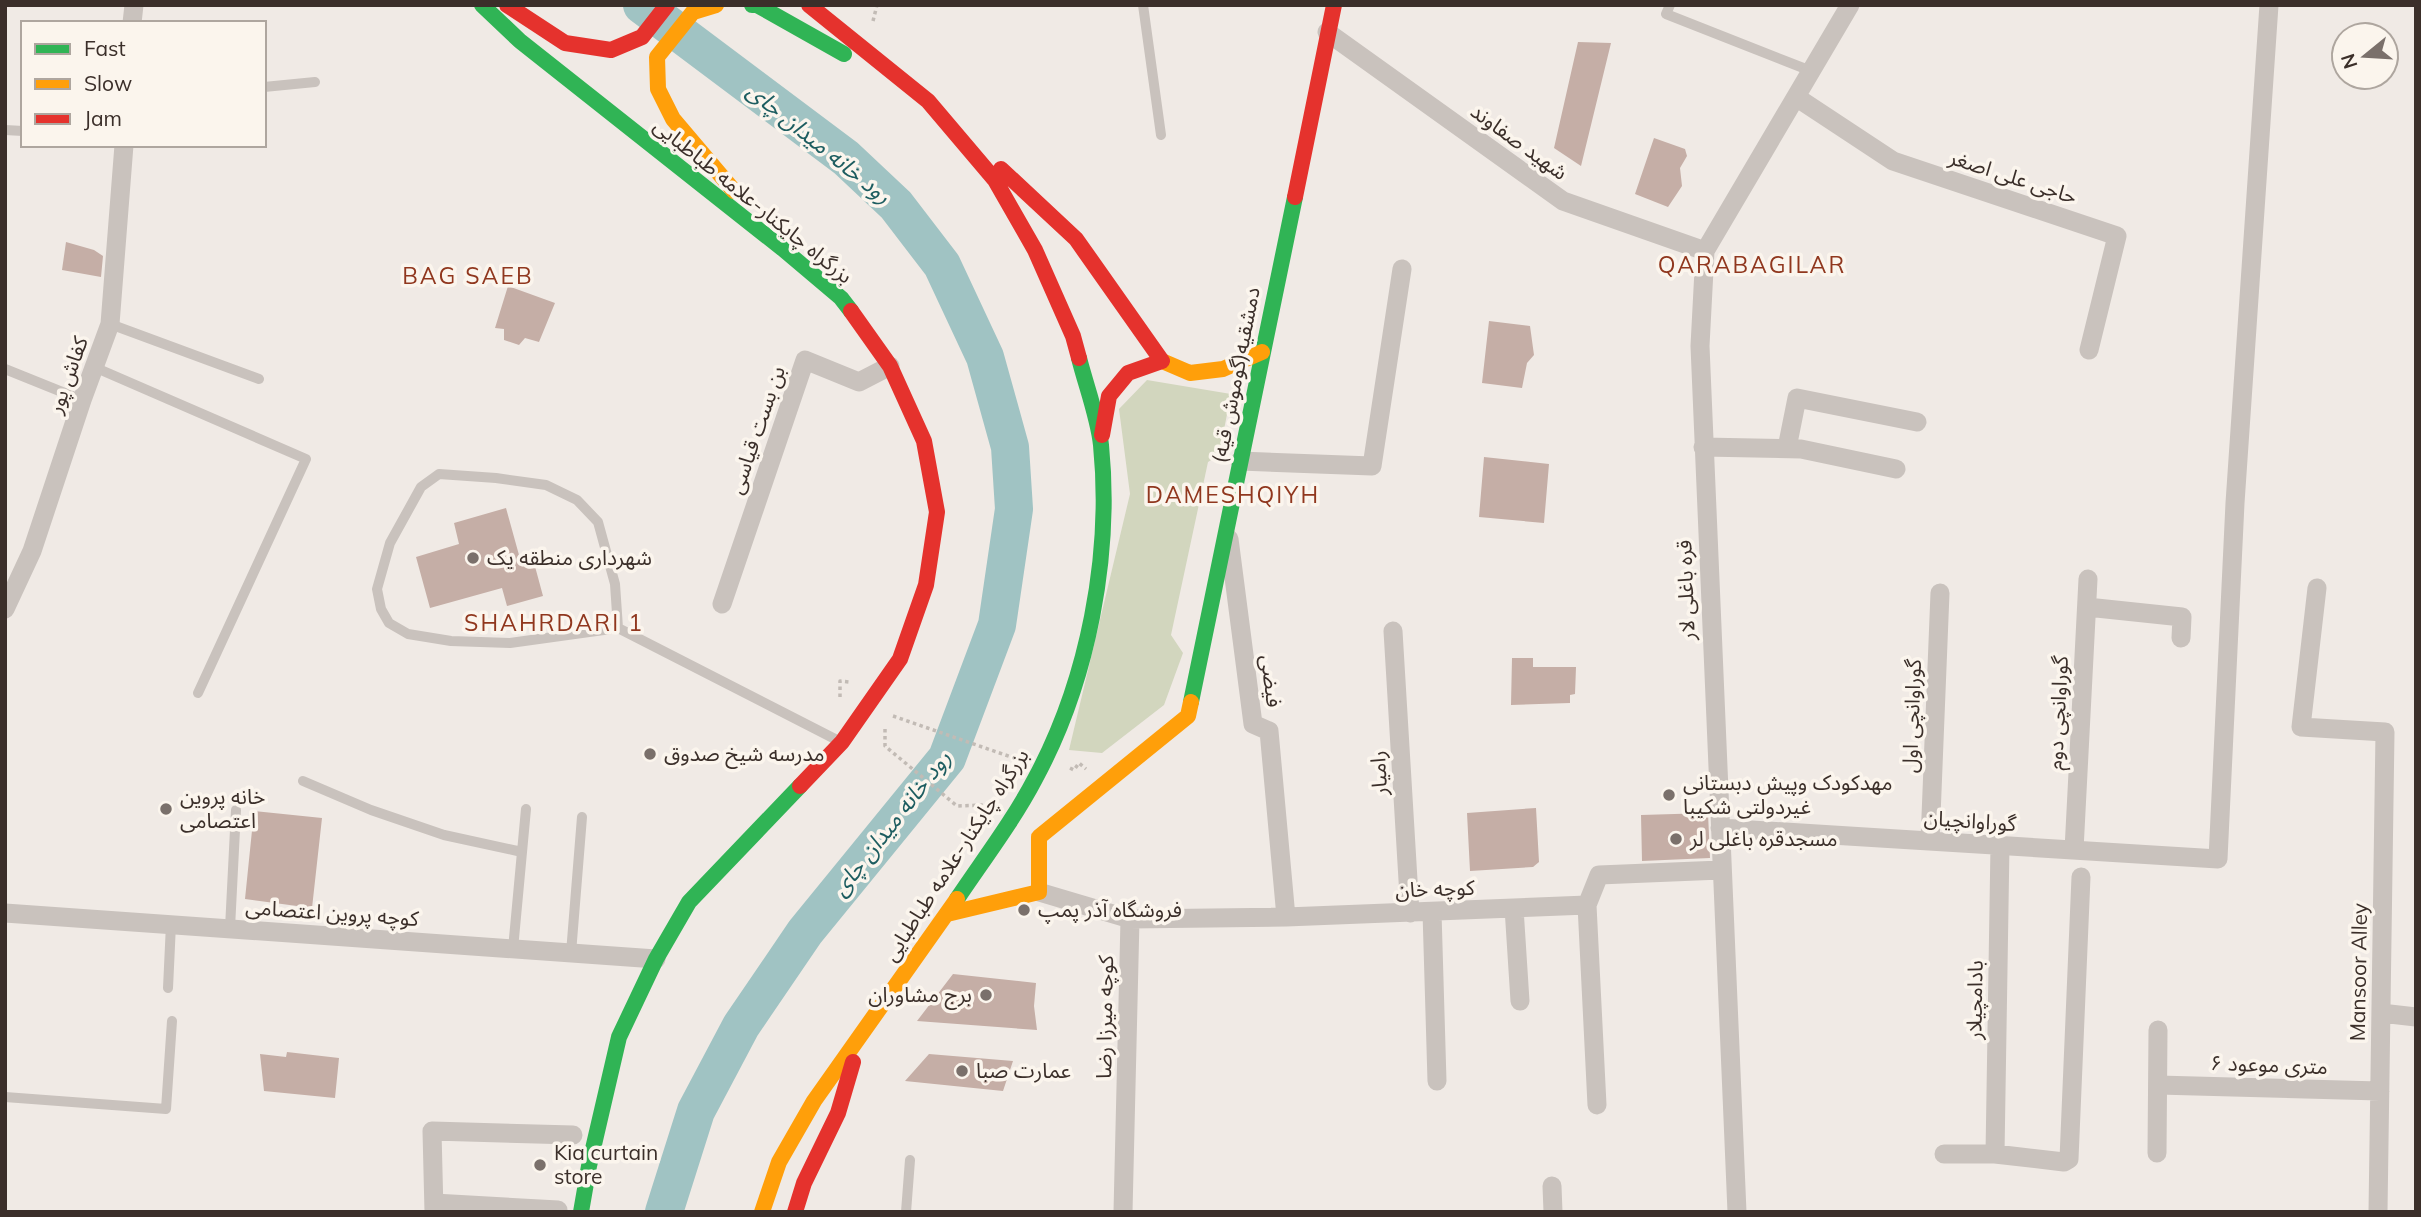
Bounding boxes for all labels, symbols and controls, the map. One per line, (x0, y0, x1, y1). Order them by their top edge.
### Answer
legend (21, 21, 266, 147)
north arrow (2330, 21, 2400, 91)
text: Fast (84, 35, 126, 61)
text: N (2335, 51, 2362, 72)
text: Slow (84, 70, 132, 96)
water label: رود خانه میدان چای (741, 76, 897, 210)
street label: شهید صفاوند (1466, 97, 1573, 185)
text: Jam (84, 105, 122, 131)
street label: بزرگراه چایکنار-علامه طباطبایی (648, 112, 858, 289)
street label: حاجی علی اصغر (1945, 143, 2080, 209)
district label: QARABAGILAR (1658, 250, 1846, 279)
district label: BAG SAEB (402, 261, 534, 290)
street label: دمشقیه(گوموش قیه) (1205, 285, 1265, 465)
street label: کفاش پور (41, 332, 94, 418)
street label: بن بست قیاسی (722, 362, 790, 497)
district label: DAMESHQIYH (1146, 480, 1320, 509)
street label: قره باغلی لار (1670, 539, 1700, 642)
place label: شهرداری منطقه یک (487, 544, 652, 570)
marker: شهرداری منطقه یک (465, 550, 481, 566)
district label: SHAHRDARI 1 (464, 608, 644, 637)
street label: فیضی (1256, 653, 1288, 709)
street label: گوراوانچی دوم (2041, 655, 2077, 771)
street label: گوراوانچی اول (1896, 658, 1927, 773)
place label: مدرسه شیخ صدوق (664, 740, 825, 769)
street label: بزرگراه چایکنار-علامه طباطبایی (877, 743, 1035, 966)
water label: رود خانه میدان چای (825, 744, 957, 902)
marker: مدرسه شیخ صدوق (642, 746, 658, 762)
street label: رامیار (1364, 750, 1392, 797)
place label: مهدکودک وپیش دبستانی غیردولتی شکیبا (1683, 769, 1893, 819)
place label: خانه پروین اعتصامی (180, 783, 265, 833)
marker: مهدکودک وپیش دبستانی غیردولتی شکیبا (1661, 787, 1677, 803)
marker: خانه پروین اعتصامی (158, 801, 174, 817)
street label: گوراوانچیان (1923, 804, 2017, 837)
place label: مسجدقره باغلی لر (1689, 825, 1838, 851)
marker: مسجدقره باغلی لر (1668, 831, 1684, 847)
street label: کوچه خان (1395, 874, 1476, 903)
street label: کوچه پروین اعتصامی (244, 893, 420, 932)
place label: فروشگاه آذر پمپ (1038, 896, 1182, 924)
marker: فروشگاه آذر پمپ (1016, 902, 1032, 918)
street label: Mansoor Alley (2344, 903, 2372, 1041)
street label: کوچه میرزا رضا (1090, 955, 1119, 1079)
street label: بادامچیلار (1960, 960, 1989, 1041)
place label: برج مشاوران (868, 981, 972, 1010)
marker: برج مشاوران (978, 987, 994, 1003)
street label: ۶ متری موعود (2210, 1049, 2328, 1079)
place label: عمارت صبا (976, 1057, 1071, 1083)
marker: عمارت صبا (954, 1063, 970, 1079)
place label: Kia curtain store (554, 1139, 658, 1189)
marker: Kia curtain store (532, 1157, 548, 1173)

